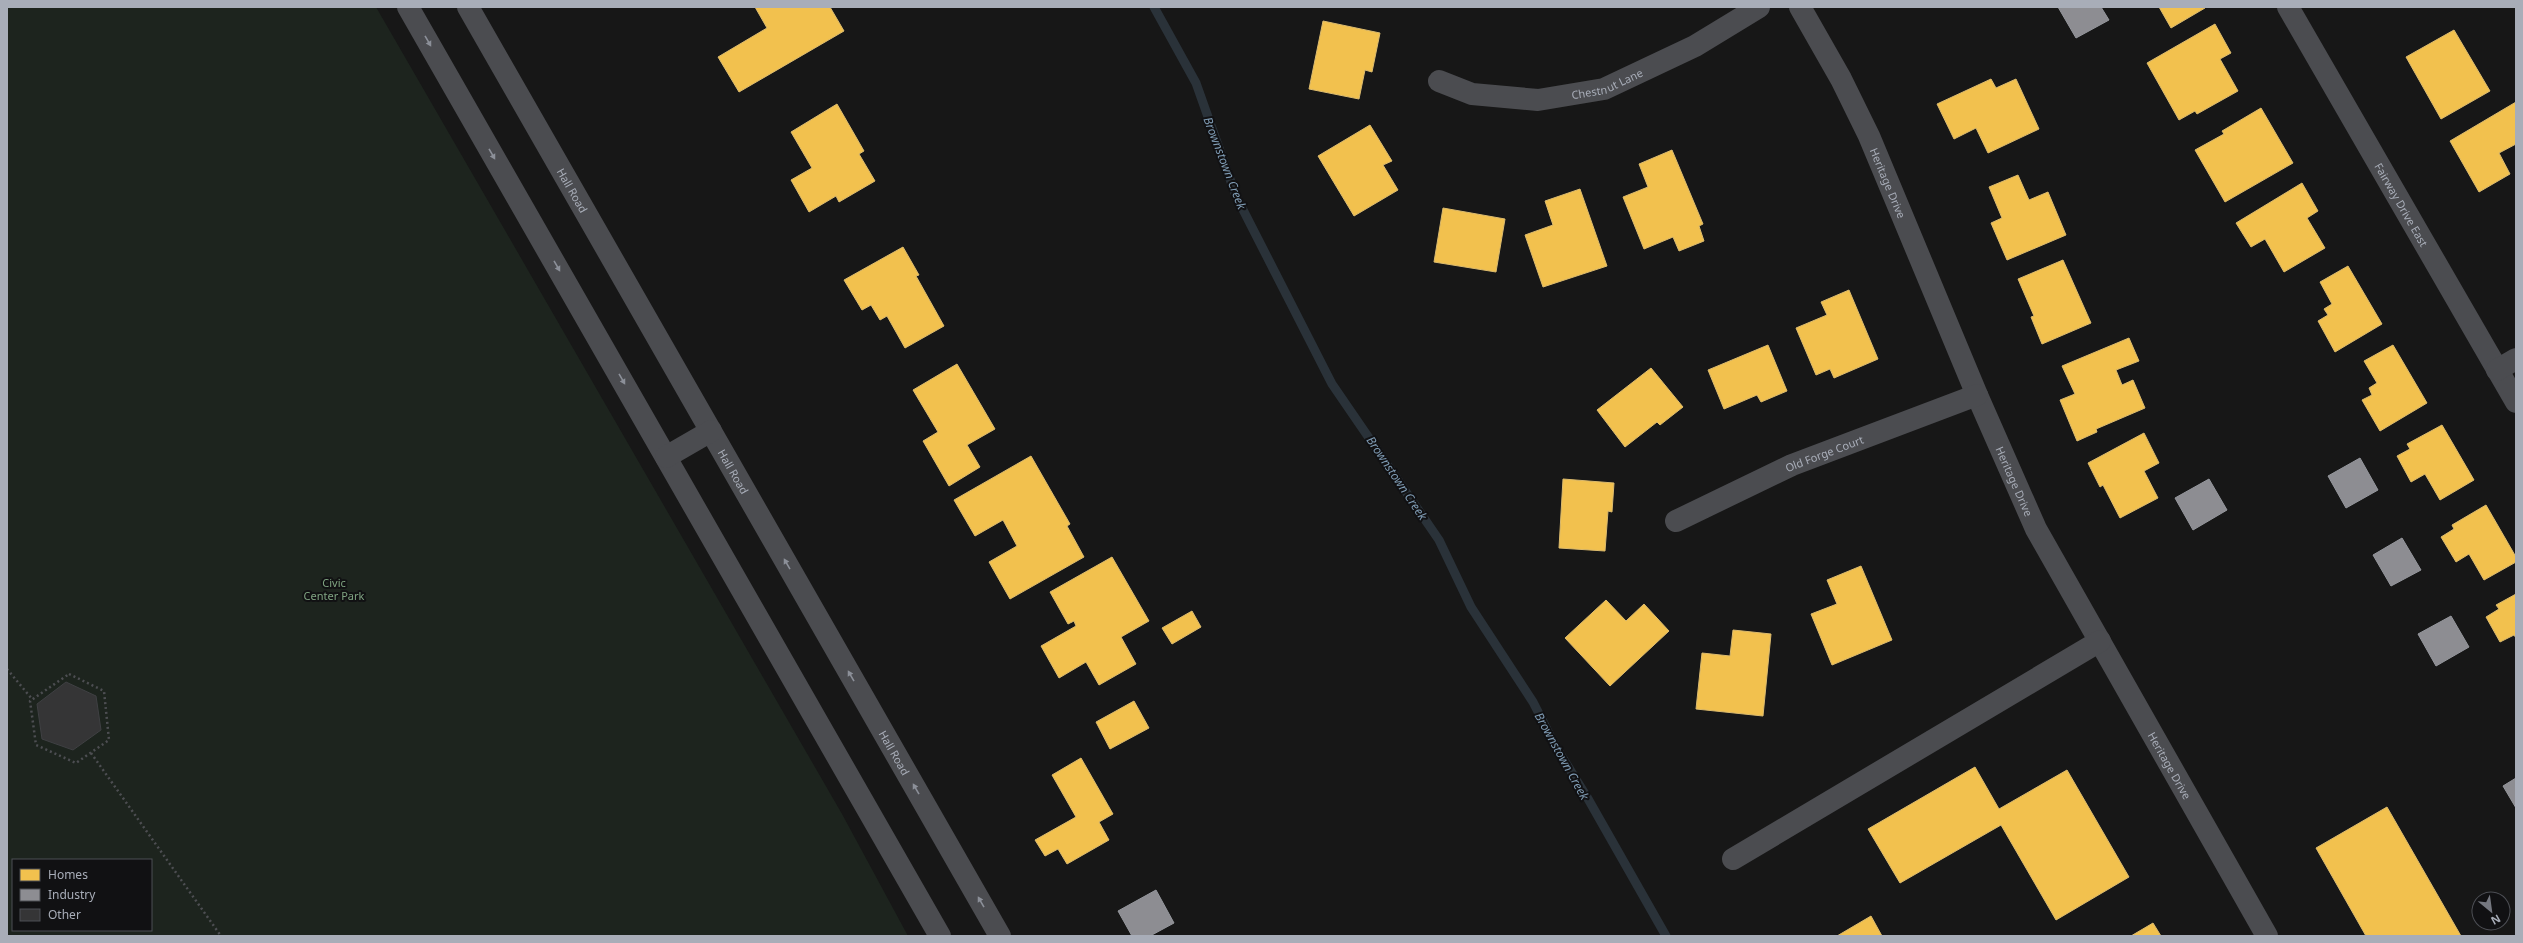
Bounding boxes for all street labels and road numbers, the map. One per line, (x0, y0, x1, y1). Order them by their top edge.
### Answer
street label: Chestnut Lane (1570, 64, 1645, 102)
street label: Heritage Drive (1867, 145, 1910, 220)
street label: Fairway Drive East (2372, 160, 2432, 249)
street label: Hall Road (554, 165, 592, 215)
street label: Old Forge Court (1782, 431, 1865, 475)
street label: Heritage Drive (1993, 444, 2037, 518)
street label: Hall Road (715, 446, 753, 496)
street label: Hall Road (876, 727, 914, 778)
street label: Heritage Drive (2145, 729, 2195, 802)

